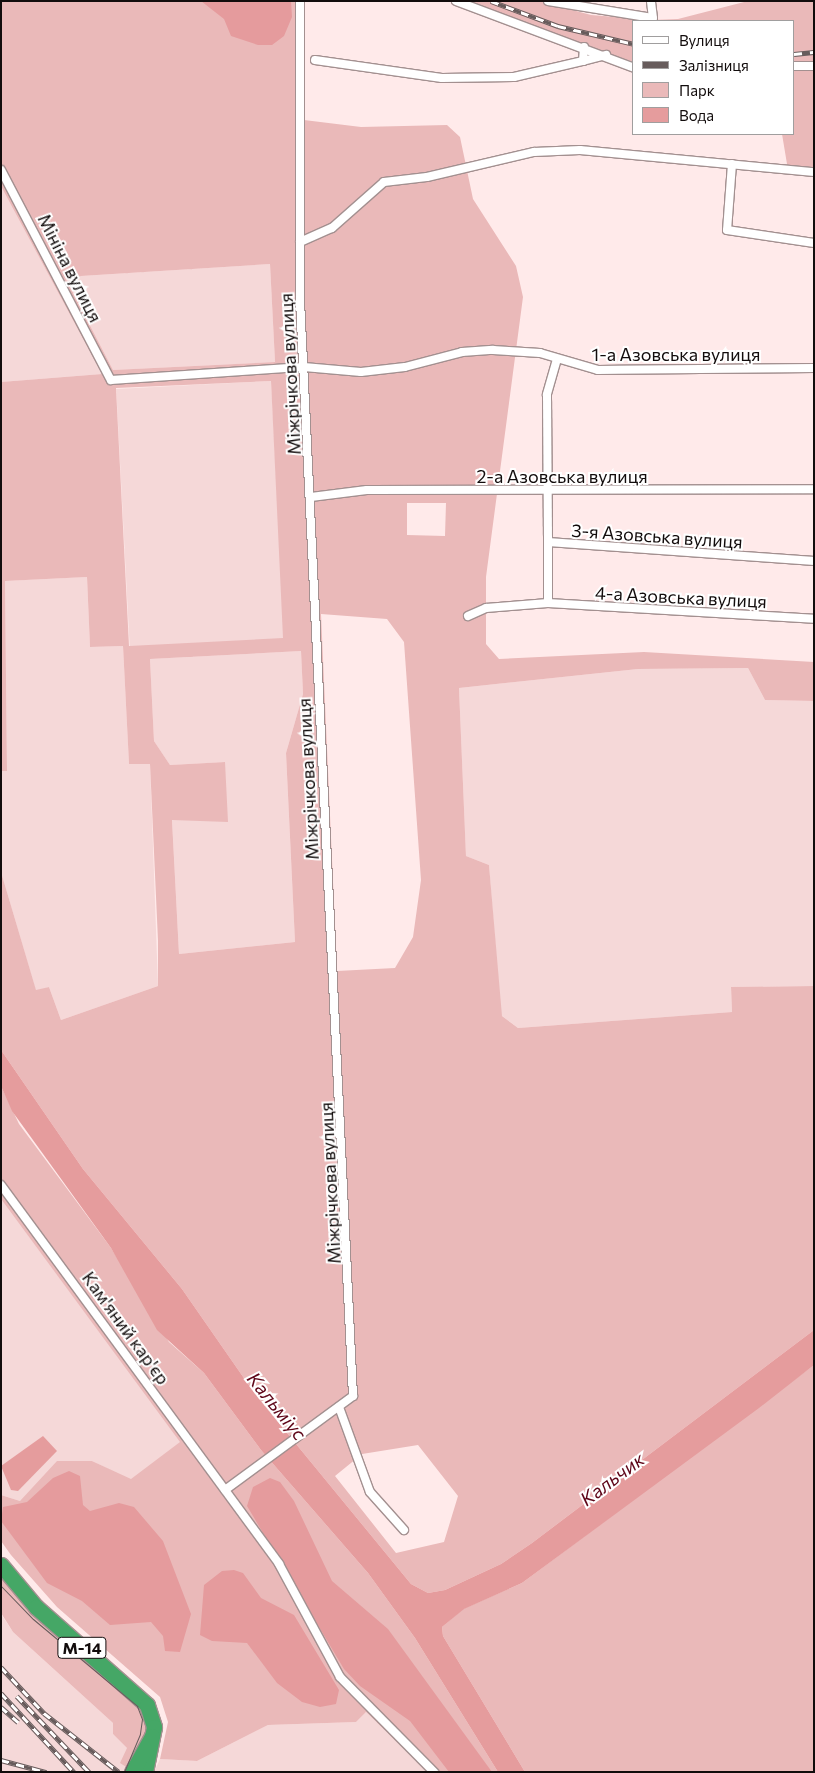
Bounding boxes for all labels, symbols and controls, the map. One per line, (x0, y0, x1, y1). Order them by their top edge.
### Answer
legend (632, 20, 795, 135)
text: Вулиця (679, 31, 730, 49)
text: Залізниця (679, 56, 749, 74)
text: Парк (679, 81, 715, 99)
text: Вода (679, 106, 714, 124)
street label: Мініна вулиця (33, 210, 107, 326)
street label: Міжрічкова вулиця (275, 293, 305, 455)
street label: 1-а Азовська вулиця (592, 343, 760, 365)
street label: 2-а Азовська вулиця (476, 465, 648, 487)
street label: 3-я Азовська вулиця (571, 519, 743, 553)
street label: 4-а Азовська вулиця (595, 582, 767, 612)
street label: Міжрічкова вулиця (293, 698, 323, 860)
street label: Міжрічкова вулиця (315, 1102, 345, 1264)
street label: Кам'яний кар'єр (78, 1267, 174, 1389)
water label: Кальміус (243, 1367, 311, 1445)
water label: Кальчик (575, 1447, 649, 1511)
road number: М-14 (57, 1635, 107, 1662)

